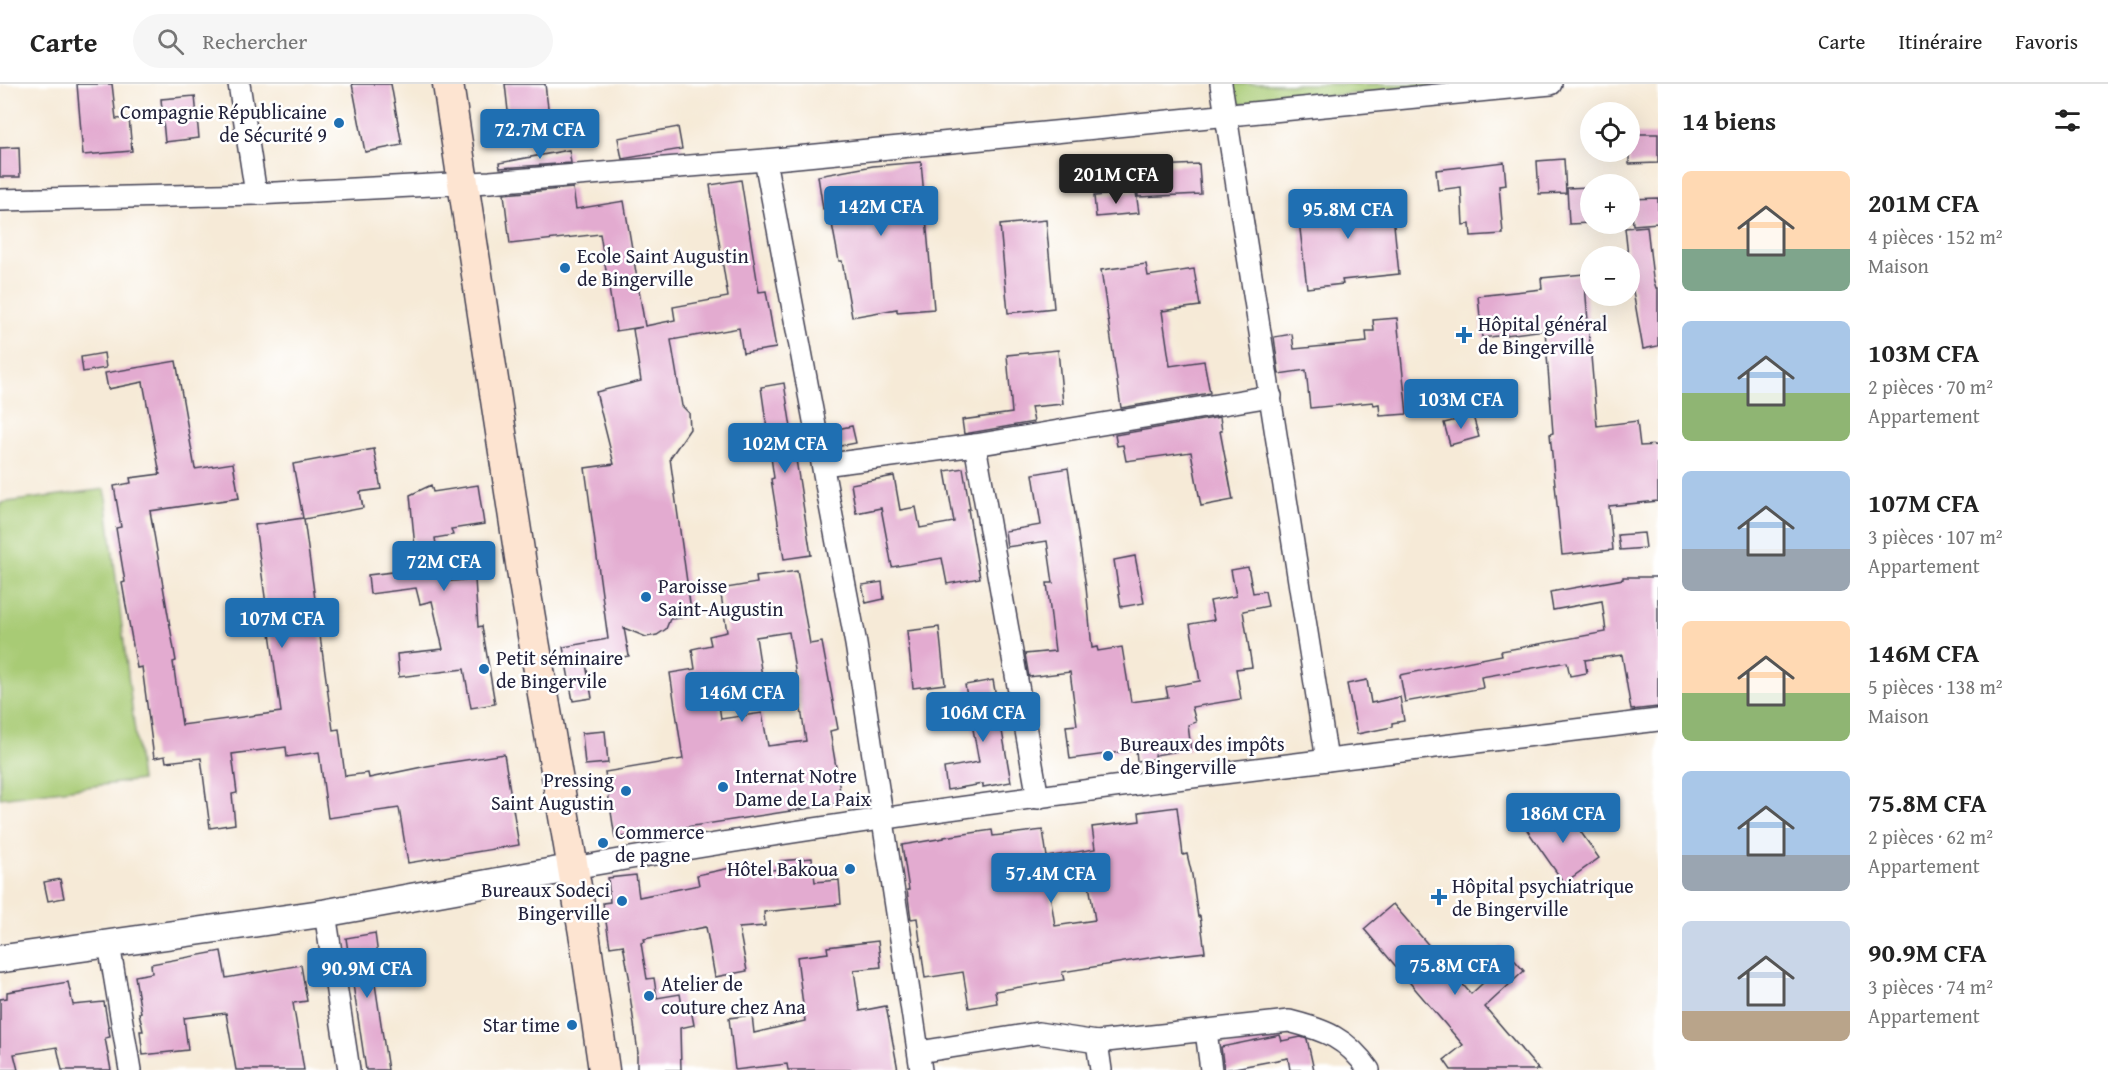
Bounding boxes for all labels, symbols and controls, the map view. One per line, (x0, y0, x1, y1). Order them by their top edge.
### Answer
search box (133, 14, 553, 68)
text: Carte (30, 21, 97, 62)
icon: search (154, 25, 187, 58)
text: Rechercher (202, 25, 307, 57)
text: Carte (1818, 26, 1865, 57)
text: Itinéraire (1898, 26, 1982, 57)
text: Favoris (2015, 26, 2078, 57)
place label: Compagnie Républicaine de Sécurité 9 (120, 97, 327, 149)
text: 14 biens (1682, 101, 1776, 140)
map controls (1580, 102, 1640, 306)
button: locate (1580, 102, 1640, 162)
icon: filters (2051, 104, 2084, 137)
pin: 72.7M CFA (471, 109, 609, 160)
text: 72.7M CFA (494, 114, 586, 143)
marker: Compagnie Républicaine de Sécurité 9 (332, 116, 346, 130)
pin: 201M CFA (1054, 154, 1178, 205)
text: 201M CFA (1073, 159, 1159, 188)
button: + (1580, 174, 1640, 234)
text: 201M CFA (1868, 183, 1979, 222)
pin: 142M CFA (819, 186, 943, 237)
pin: 95.8M CFA (1279, 189, 1417, 240)
text: 142M CFA (838, 191, 924, 220)
text: 95.8M CFA (1302, 194, 1394, 223)
icon: home (1730, 195, 1802, 267)
text: 4 pièces · 152 m² (1868, 222, 2003, 251)
place label: Ecole Saint Augustin de Bingerville (577, 241, 749, 293)
button: − (1580, 246, 1640, 306)
text: Maison (1868, 251, 1929, 280)
marker: Ecole Saint Augustin de Bingerville (558, 261, 572, 275)
place label: Hôpital général de Bingerville (1478, 309, 1608, 361)
marker: Hôpital général de Bingerville (1455, 326, 1473, 344)
text: 103M CFA (1868, 333, 1979, 372)
icon: home (1730, 345, 1802, 417)
text: 2 pièces · 70 m² (1868, 372, 1993, 401)
pin: 103M CFA (1399, 379, 1523, 430)
text: 103M CFA (1418, 384, 1504, 413)
text: Appartement (1868, 401, 1980, 430)
pin: 102M CFA (723, 423, 847, 474)
text: 102M CFA (742, 428, 828, 457)
text: 107M CFA (1868, 483, 1979, 522)
icon: home (1730, 495, 1802, 567)
text: 3 pièces · 107 m² (1868, 522, 2003, 551)
pin: 72M CFA (389, 541, 499, 592)
text: 72M CFA (406, 546, 482, 575)
text: Appartement (1868, 551, 1980, 580)
place label: Paroisse Saint-Augustin (658, 571, 784, 623)
marker: Paroisse Saint-Augustin (639, 590, 653, 604)
pin: 107M CFA (220, 598, 344, 649)
text: 107M CFA (239, 603, 325, 632)
text: 146M CFA (1868, 633, 1979, 672)
place label: Petit séminaire de Bingervile (496, 643, 623, 695)
icon: home (1730, 645, 1802, 717)
marker: Petit séminaire de Bingervile (477, 662, 491, 676)
pin: 146M CFA (680, 672, 804, 723)
text: 5 pièces · 138 m² (1868, 672, 2003, 701)
text: 146M CFA (699, 677, 785, 706)
pin: 106M CFA (921, 692, 1045, 743)
text: 106M CFA (940, 697, 1026, 726)
text: Maison (1868, 701, 1929, 730)
place label: Bureaux des impôts de Bingerville (1120, 729, 1285, 781)
marker: Bureaux des impôts de Bingerville (1101, 749, 1115, 763)
place label: Internat Notre Dame de La Paix (735, 761, 872, 813)
place label: Pressing Saint Augustin (491, 765, 614, 817)
marker: Internat Notre Dame de La Paix (716, 780, 730, 794)
text: 75.8M CFA (1868, 783, 1987, 822)
marker: Pressing Saint Augustin (619, 784, 633, 798)
pin: 186M CFA (1501, 793, 1625, 844)
icon: home (1730, 795, 1802, 867)
text: 186M CFA (1520, 798, 1606, 827)
place label: Commerce de pagne (615, 817, 704, 869)
text: 2 pièces · 62 m² (1868, 822, 1993, 851)
marker: Commerce de pagne (596, 836, 610, 850)
text: Appartement (1868, 851, 1980, 880)
pin: 57.4M CFA (982, 853, 1120, 904)
place label: Hôtel Bakoua (727, 854, 839, 883)
text: 57.4M CFA (1005, 858, 1097, 887)
marker: Hôtel Bakoua (843, 862, 857, 876)
place label: Hôpital psychiatrique de Bingerville (1452, 871, 1634, 923)
place label: Bureaux Sodeci Bingerville (481, 875, 610, 927)
marker: Hôpital psychiatrique de Bingerville (1430, 888, 1448, 906)
marker: Bureaux Sodeci Bingerville (615, 894, 629, 908)
text: 90.9M CFA (1868, 933, 1987, 972)
pin: 75.8M CFA (1386, 945, 1524, 996)
icon: home (1730, 945, 1802, 1017)
pin: 90.9M CFA (298, 948, 436, 999)
text: 75.8M CFA (1409, 950, 1501, 979)
text: 90.9M CFA (321, 953, 413, 982)
place label: Atelier de couture chez Ana (661, 969, 806, 1021)
text: 3 pièces · 74 m² (1868, 972, 1993, 1001)
marker: Atelier de couture chez Ana (642, 989, 656, 1003)
text: Appartement (1868, 1001, 1980, 1030)
place label: Star time (483, 1010, 560, 1039)
marker: Star time (565, 1018, 579, 1032)

